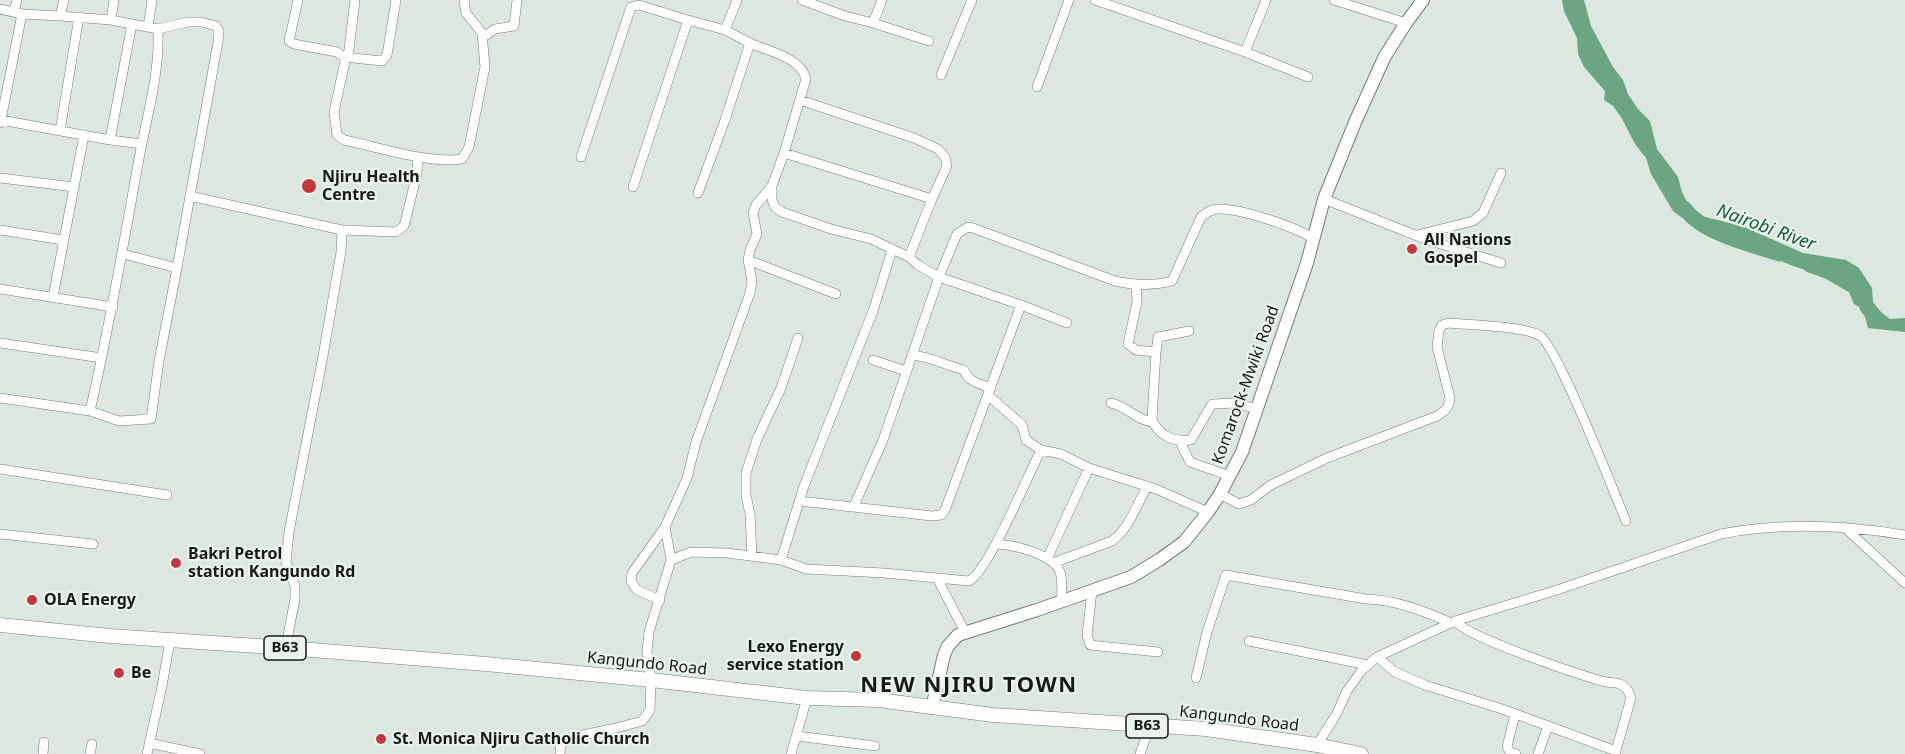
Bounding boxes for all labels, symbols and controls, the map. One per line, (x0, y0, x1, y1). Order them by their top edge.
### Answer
place label: Njiru Health Centre (322, 167, 420, 205)
marker: Njiru Health Centre (300, 177, 318, 195)
water label: Nairobi River (1714, 200, 1818, 256)
place label: All Nations Gospel (1424, 230, 1512, 268)
marker: All Nations Gospel (1405, 242, 1419, 256)
street label: Komarock-Mwiki Road (1208, 303, 1284, 467)
place label: Bakri Petrol station Kangundo Rd (188, 544, 355, 582)
marker: Bakri Petrol station Kangundo Rd (169, 556, 183, 570)
place label: OLA Energy (44, 590, 136, 610)
marker: OLA Energy (25, 593, 39, 607)
road number: B63 (264, 636, 306, 660)
place label: Lexo Energy service station (727, 637, 844, 675)
street label: Kangundo Road (586, 648, 708, 680)
marker: Lexo Energy service station (849, 649, 863, 663)
place label: Be (131, 663, 151, 683)
marker: Be (112, 666, 126, 680)
district label: NEW NJIRU TOWN (860, 673, 1078, 699)
street label: Kangundo Road (1178, 702, 1300, 736)
road number: B63 (1126, 714, 1168, 738)
place label: St. Monica Njiru Catholic Church (393, 729, 650, 749)
marker: St. Monica Njiru Catholic Church (374, 732, 388, 746)

